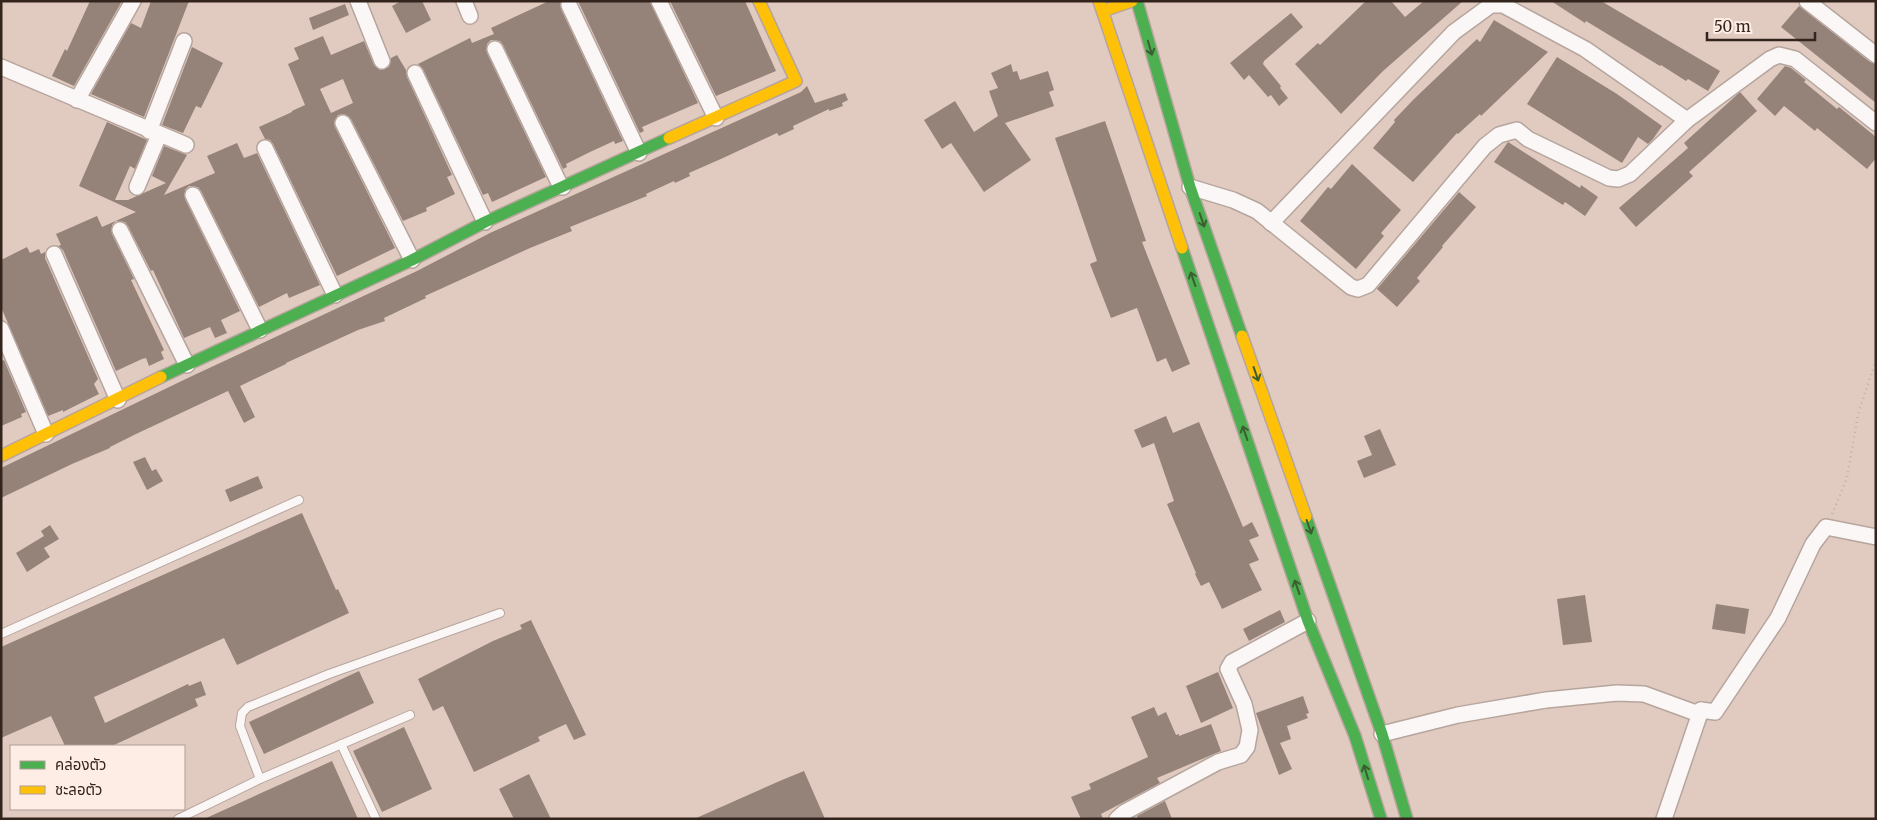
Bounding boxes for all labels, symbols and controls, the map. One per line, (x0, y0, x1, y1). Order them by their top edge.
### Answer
scale bar (1707, 10, 1814, 42)
text: 50 m (1714, 17, 1751, 36)
one-way arrow (1146, 40, 1156, 56)
one-way arrow (1198, 212, 1207, 228)
one-way arrow (1188, 272, 1197, 288)
one-way arrow (1251, 366, 1261, 382)
one-way arrow (1240, 426, 1249, 442)
one-way arrow (1305, 519, 1314, 534)
one-way arrow (1291, 580, 1301, 596)
legend (10, 745, 185, 810)
text: คล่องตัว (55, 755, 106, 774)
one-way arrow (1361, 765, 1371, 781)
text: ชะลอตัว (55, 780, 102, 799)

